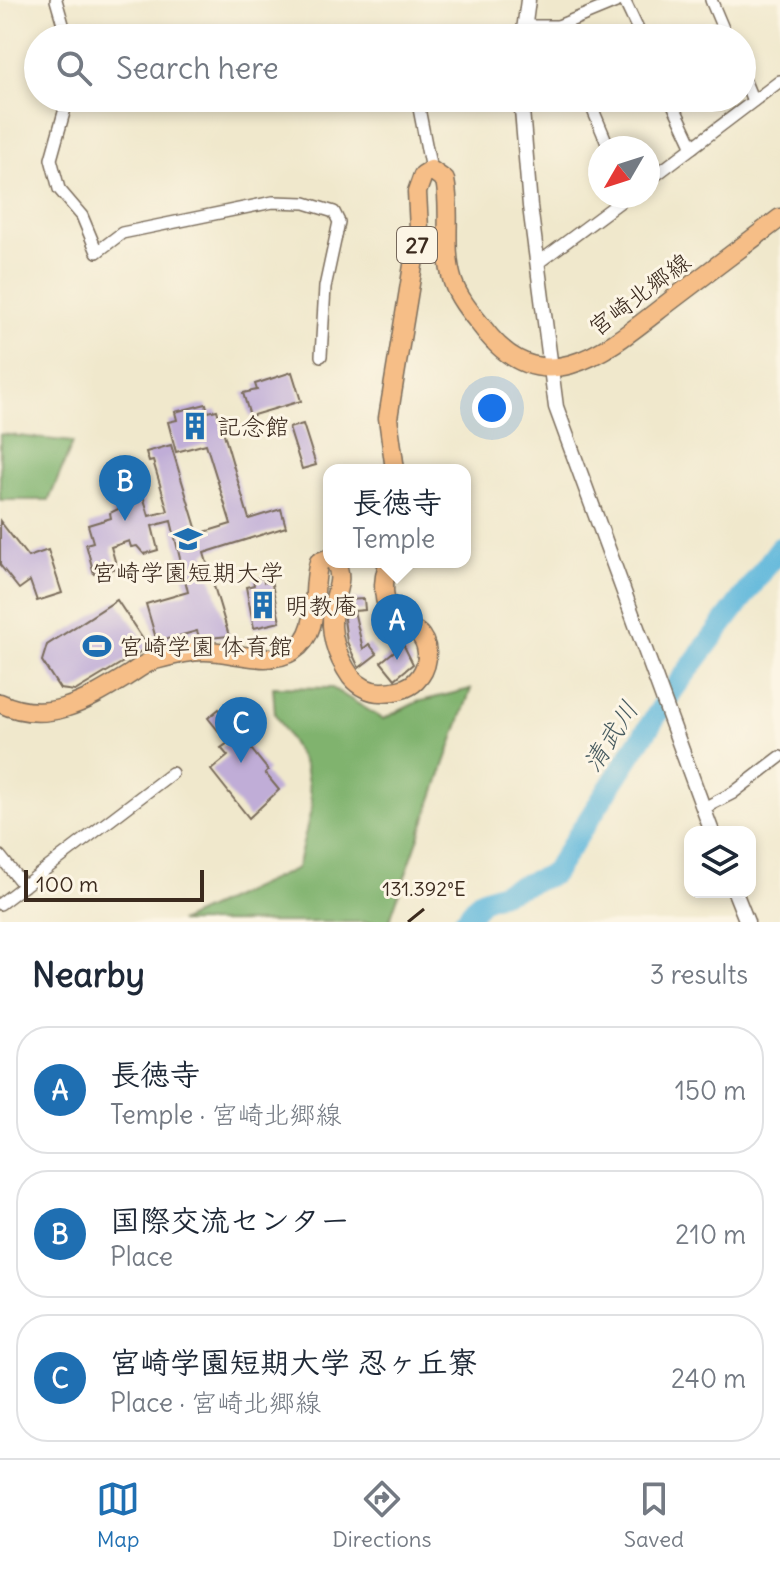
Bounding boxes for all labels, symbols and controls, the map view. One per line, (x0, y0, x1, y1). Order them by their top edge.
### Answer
search box (24, 24, 756, 112)
icon: search (52, 46, 96, 90)
text: Search here (116, 49, 279, 87)
north arrow (588, 136, 660, 208)
road number: 27 (397, 227, 437, 263)
street label: 宮崎北郷線 (582, 246, 696, 342)
your location (472, 388, 512, 428)
building icon: 記念館 (180, 411, 210, 441)
place label: 記念館 (217, 411, 289, 441)
pin: B (99, 455, 151, 521)
popup (323, 464, 471, 568)
text: 長徳寺 (352, 483, 442, 521)
text: Temple (352, 522, 435, 555)
school or university icon: 宮崎学園短期大学 (173, 524, 203, 554)
place label: 宮崎学園短期大学 (92, 557, 284, 587)
building icon: 明教庵 (248, 590, 278, 620)
place label: 明教庵 (285, 590, 357, 620)
pin: A (371, 594, 423, 660)
sports icon: 宮崎学園 体育館 (82, 631, 112, 661)
place label: 宮崎学園 体育館 (119, 631, 293, 661)
water label: 清武川 (575, 694, 645, 778)
pin: C (215, 697, 267, 763)
map controls (684, 826, 756, 898)
button: layers (684, 826, 756, 898)
scale bar (24, 866, 204, 902)
text: 100 m (36, 870, 98, 898)
text: 131.392°E (382, 876, 466, 901)
text: Nearby (32, 953, 145, 996)
text: 3 results (650, 958, 748, 991)
text: 長徳寺 (110, 1055, 200, 1093)
text: A (52, 1074, 68, 1107)
text: 150 m (675, 1074, 746, 1107)
text: Temple · 宮崎北郷線 (110, 1098, 341, 1131)
text: 国際交流センター (110, 1201, 350, 1239)
text: B (51, 1218, 69, 1251)
text: 210 m (675, 1218, 746, 1251)
text: Place (110, 1240, 173, 1273)
text: 宮崎学園短期大学 忍ヶ丘寮 (110, 1343, 477, 1381)
text: C (51, 1362, 69, 1395)
text: 240 m (671, 1362, 746, 1395)
text: Place · 宮崎北郷線 (110, 1386, 321, 1419)
tab: Map (96, 1477, 140, 1553)
tab: Directions (332, 1477, 432, 1553)
tab: Saved (624, 1477, 684, 1553)

